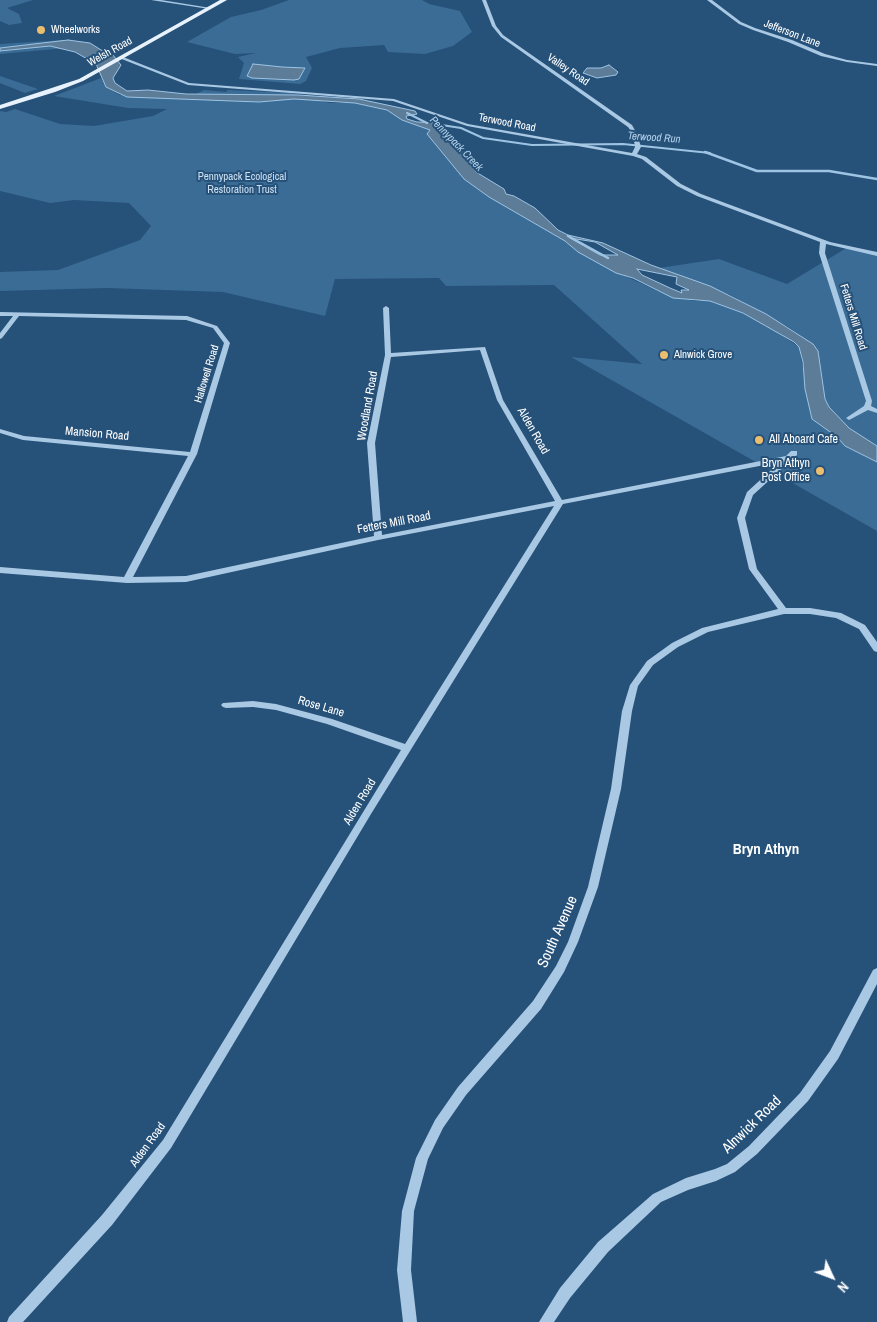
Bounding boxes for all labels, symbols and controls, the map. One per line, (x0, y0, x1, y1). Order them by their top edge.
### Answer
street label: Jefferson Lane (762, 17, 822, 51)
place label: Wheelworks (51, 23, 100, 37)
marker: Wheelworks (35, 24, 47, 36)
street label: Welsh Road (85, 34, 135, 70)
street label: Valley Road (544, 51, 592, 89)
street label: Terwood Road (477, 111, 537, 135)
water label: Pennypack Creek (427, 114, 485, 174)
water label: Terwood Run (627, 130, 681, 146)
park label: Pennypack Ecological Restoration Trust (198, 170, 286, 196)
street label: Fetters Mill Road (837, 282, 869, 352)
street label: Hallowell Road (192, 343, 222, 405)
place label: Alnwick Grove (674, 348, 732, 362)
marker: Alnwick Grove (658, 349, 670, 361)
street label: Woodland Road (355, 370, 381, 442)
street label: Alden Road (514, 405, 552, 457)
street label: Mansion Road (64, 424, 130, 444)
place label: All Aboard Cafe (769, 433, 838, 447)
marker: All Aboard Cafe (753, 434, 765, 446)
place label: Bryn Athyn Post Office (761, 457, 810, 485)
marker: Bryn Athyn Post Office (814, 465, 826, 477)
street label: Fetters Mill Road (356, 509, 432, 537)
street label: Rose Lane (296, 694, 346, 720)
street label: Alden Road (341, 776, 379, 828)
district label: Bryn Athyn (733, 841, 799, 859)
street label: South Avenue (534, 893, 582, 971)
street label: Alnwick Road (719, 1092, 785, 1158)
street label: Alden Road (127, 1120, 169, 1170)
north arrow (807, 1252, 857, 1302)
text: N (834, 1278, 852, 1296)

